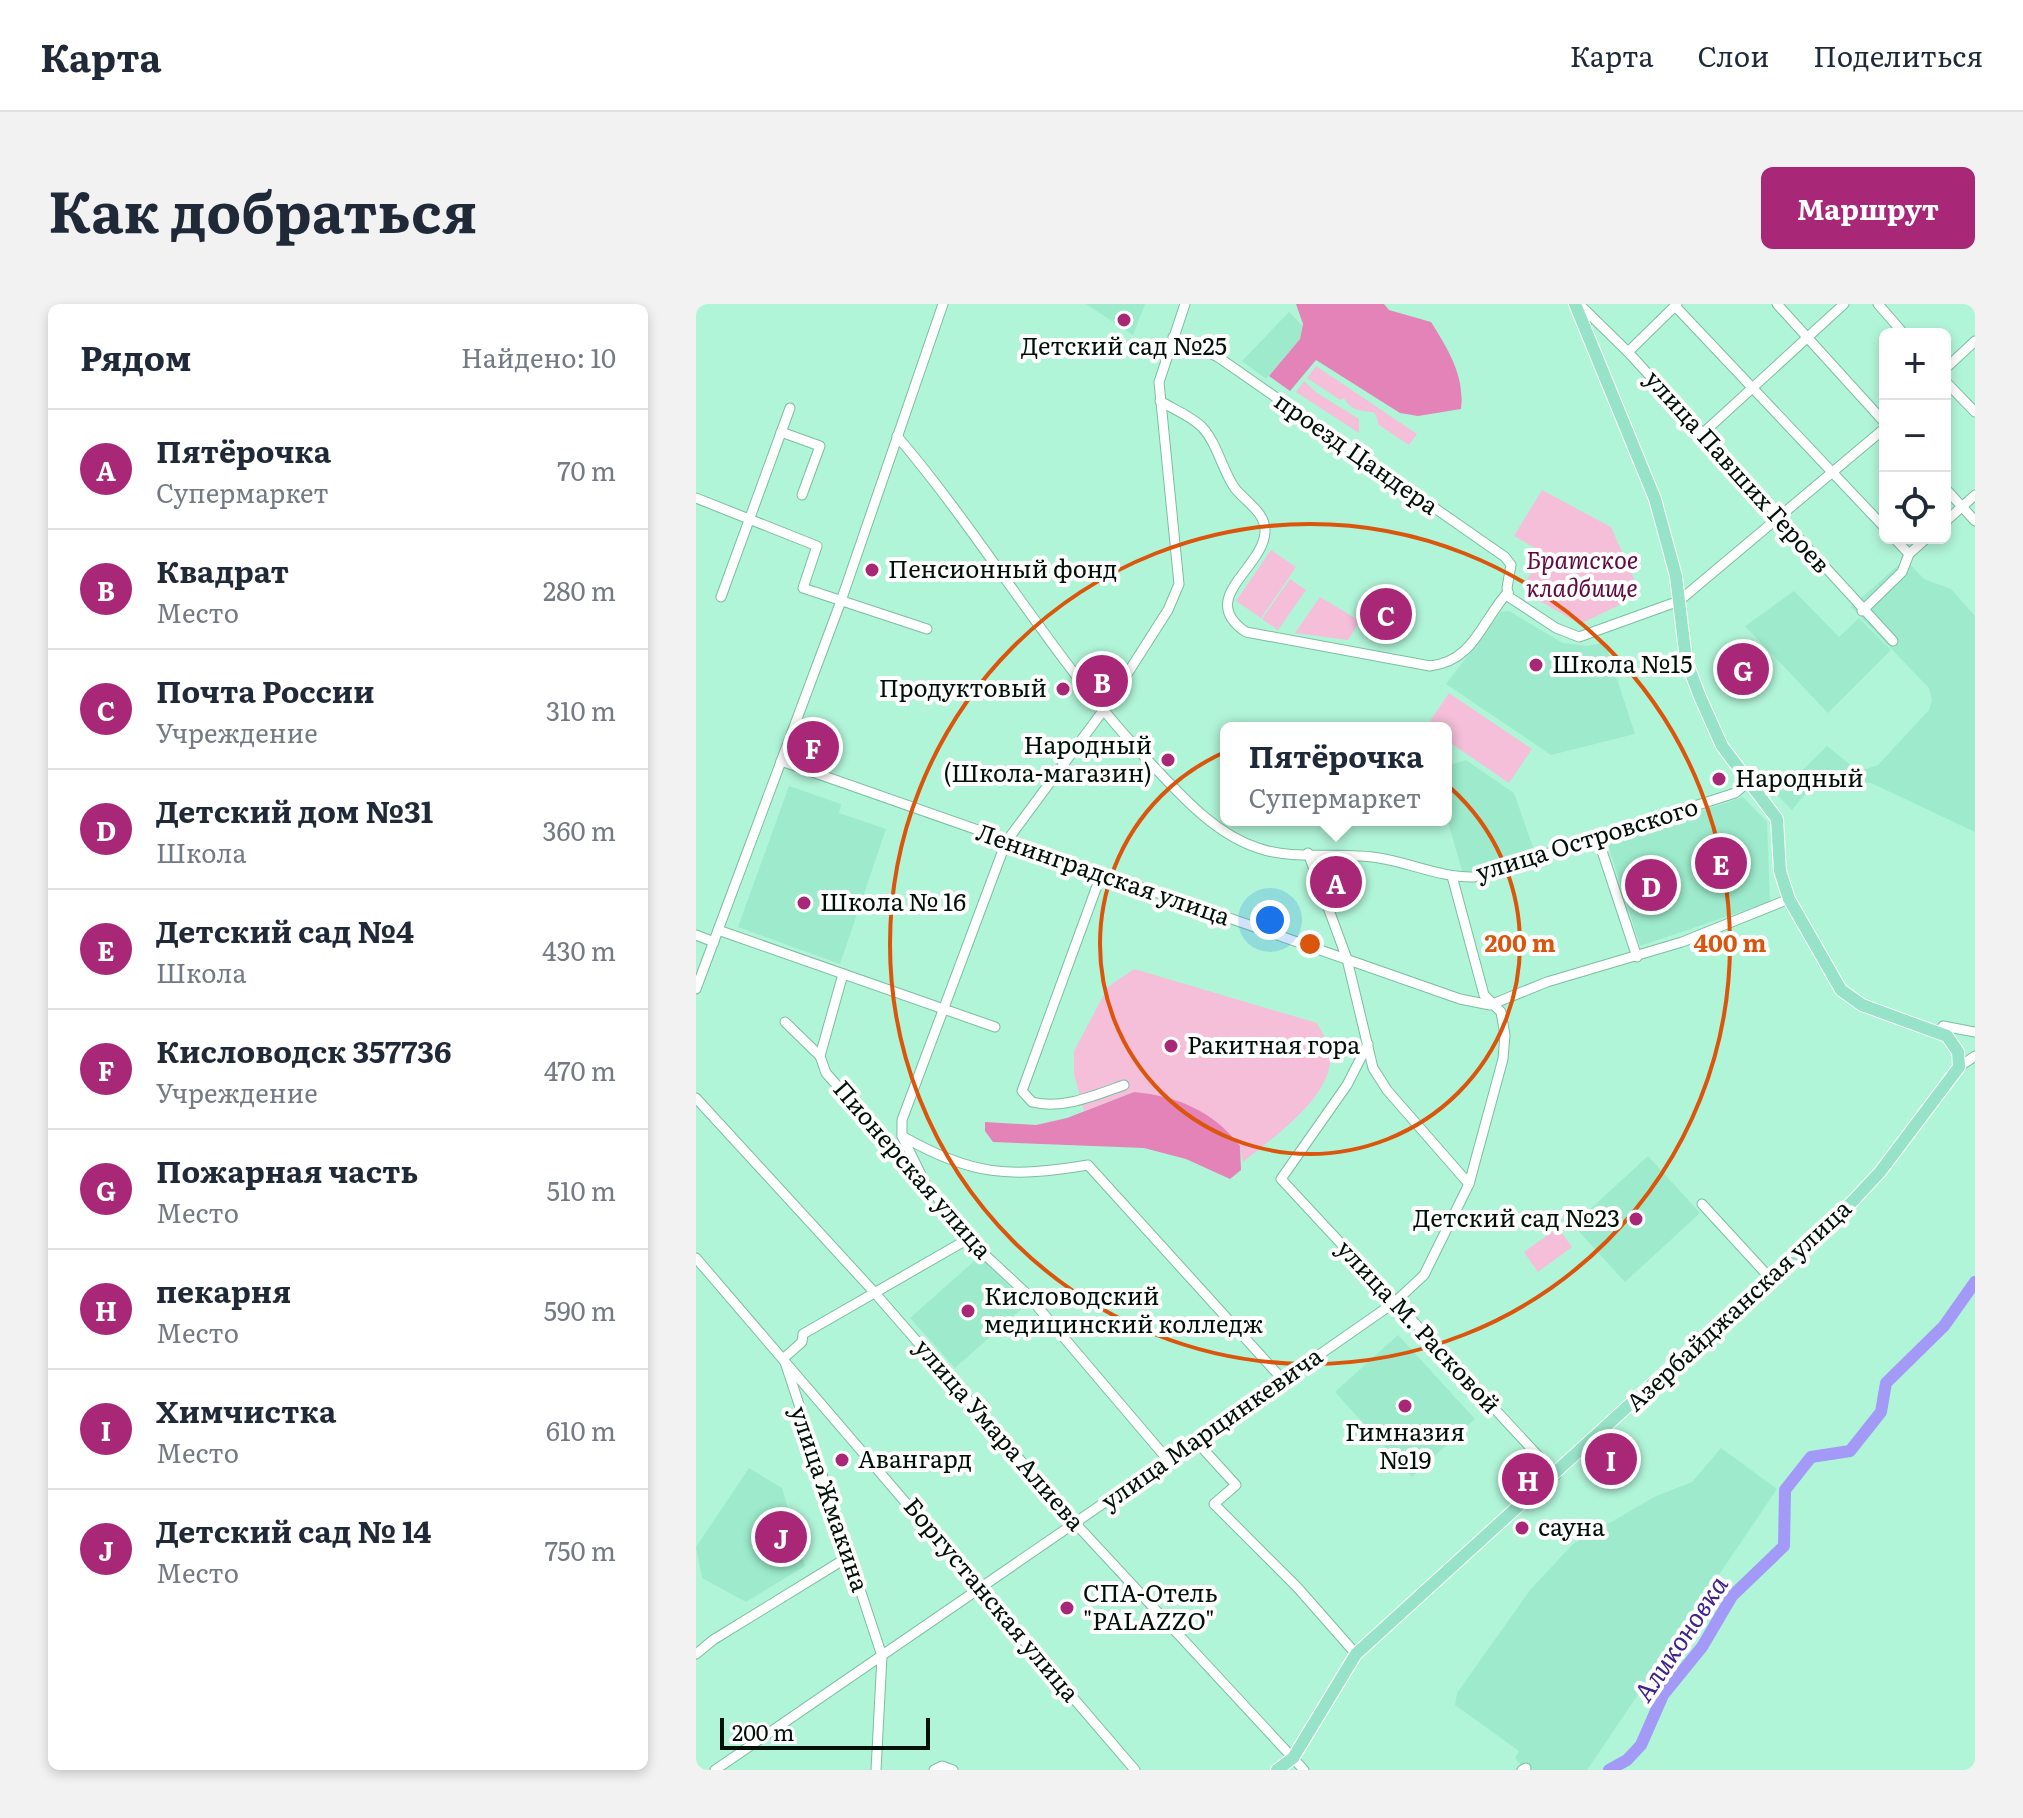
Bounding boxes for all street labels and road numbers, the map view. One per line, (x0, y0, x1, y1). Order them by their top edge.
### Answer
street label: улица Павших Героев (1638, 361, 1840, 580)
street label: проезд Цандера (1268, 382, 1447, 522)
street label: улица Островского (1471, 787, 1702, 888)
street label: Ленинградская улица (972, 813, 1235, 933)
street label: Пионерская улица (826, 1071, 1001, 1265)
street label: Азербайджанская улица (1617, 1190, 1858, 1418)
street label: улица М. Расковой (1330, 1231, 1510, 1420)
street label: улица Умара Алиева (908, 1330, 1094, 1537)
street label: улица Марцинкевича (1093, 1337, 1328, 1517)
street label: улица Жмакина (783, 1401, 880, 1596)
street label: Боргустанская улица (897, 1489, 1089, 1708)

